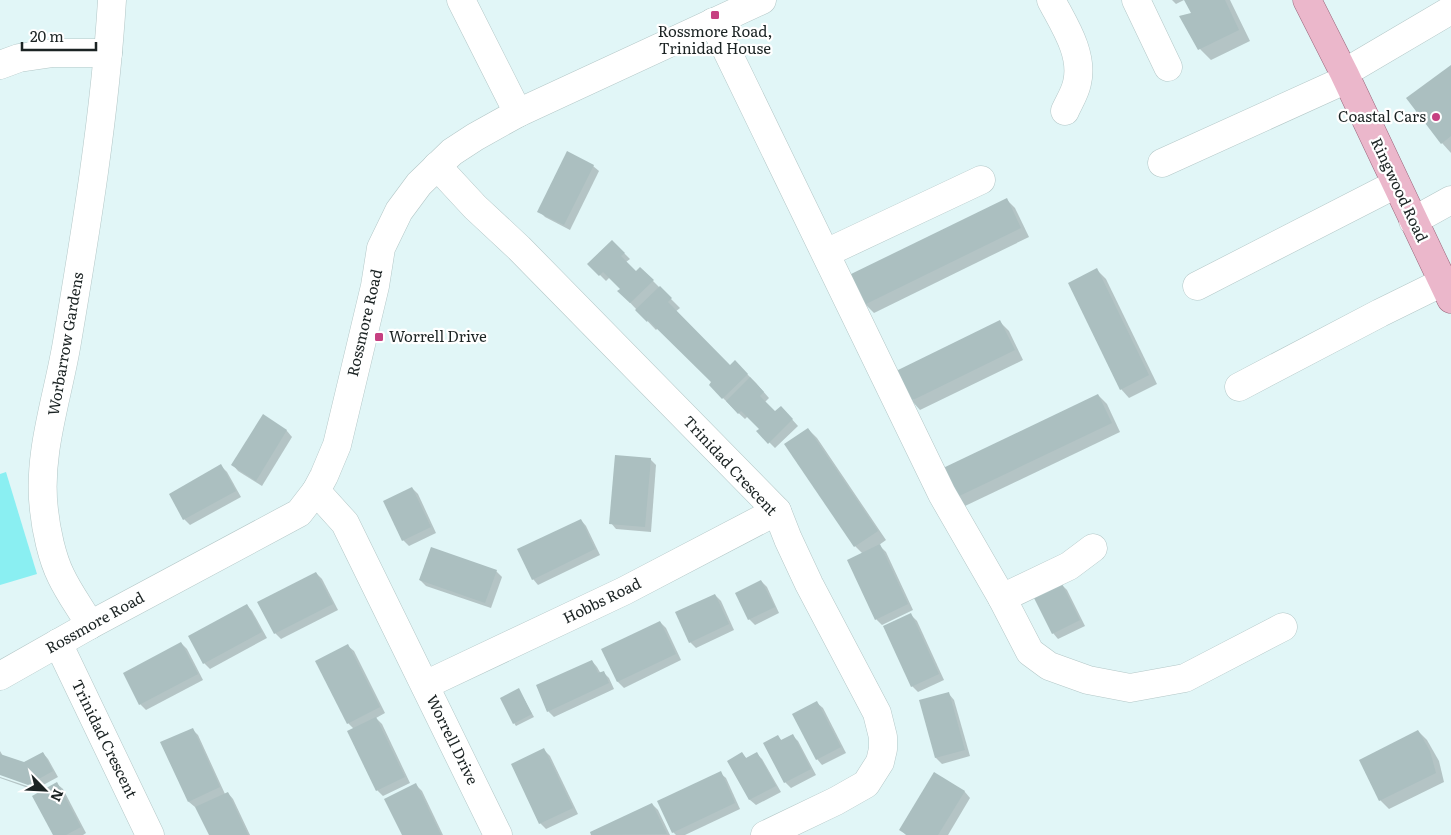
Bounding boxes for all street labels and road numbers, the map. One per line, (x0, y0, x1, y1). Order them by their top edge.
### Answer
street label: Ringwood Road (1366, 133, 1435, 245)
street label: Rossmore Road (340, 267, 387, 379)
street label: Worbarrow Gardens (41, 270, 89, 417)
street label: Trinidad Crescent (679, 410, 784, 520)
street label: Hobbs Road (558, 571, 644, 629)
street label: Rossmore Road (41, 585, 148, 658)
street label: Trinidad Crescent (67, 675, 144, 802)
street label: Worrell Drive (422, 690, 485, 788)

